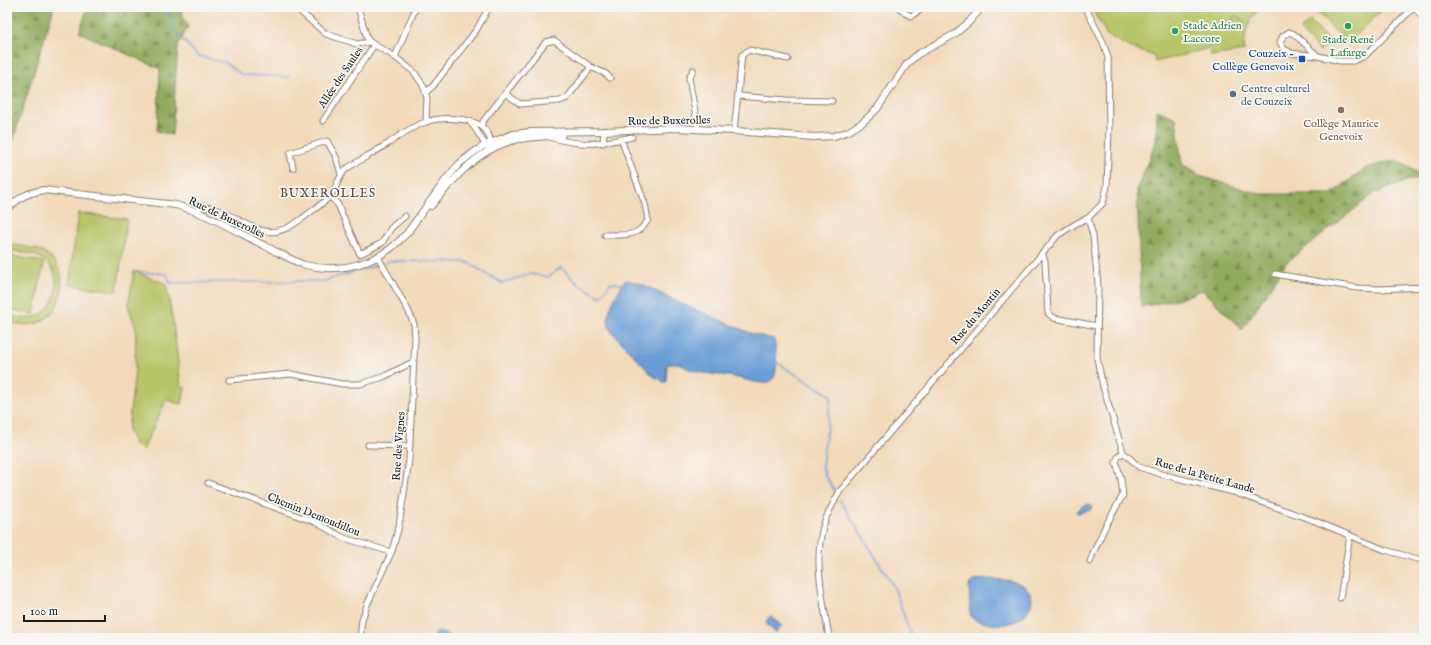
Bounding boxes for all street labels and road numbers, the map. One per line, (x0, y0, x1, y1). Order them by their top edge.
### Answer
street label: Allée des Saules (315, 44, 367, 112)
street label: Rue de Buxerolles (627, 113, 711, 129)
street label: Rue de Buxerolles (186, 194, 267, 242)
street label: Rue du Montin (948, 285, 1004, 348)
street label: Rue des Vignes (390, 411, 408, 481)
street label: Rue de la Petite Lande (1153, 455, 1256, 497)
street label: Chemin Demoudillou (265, 490, 362, 540)

